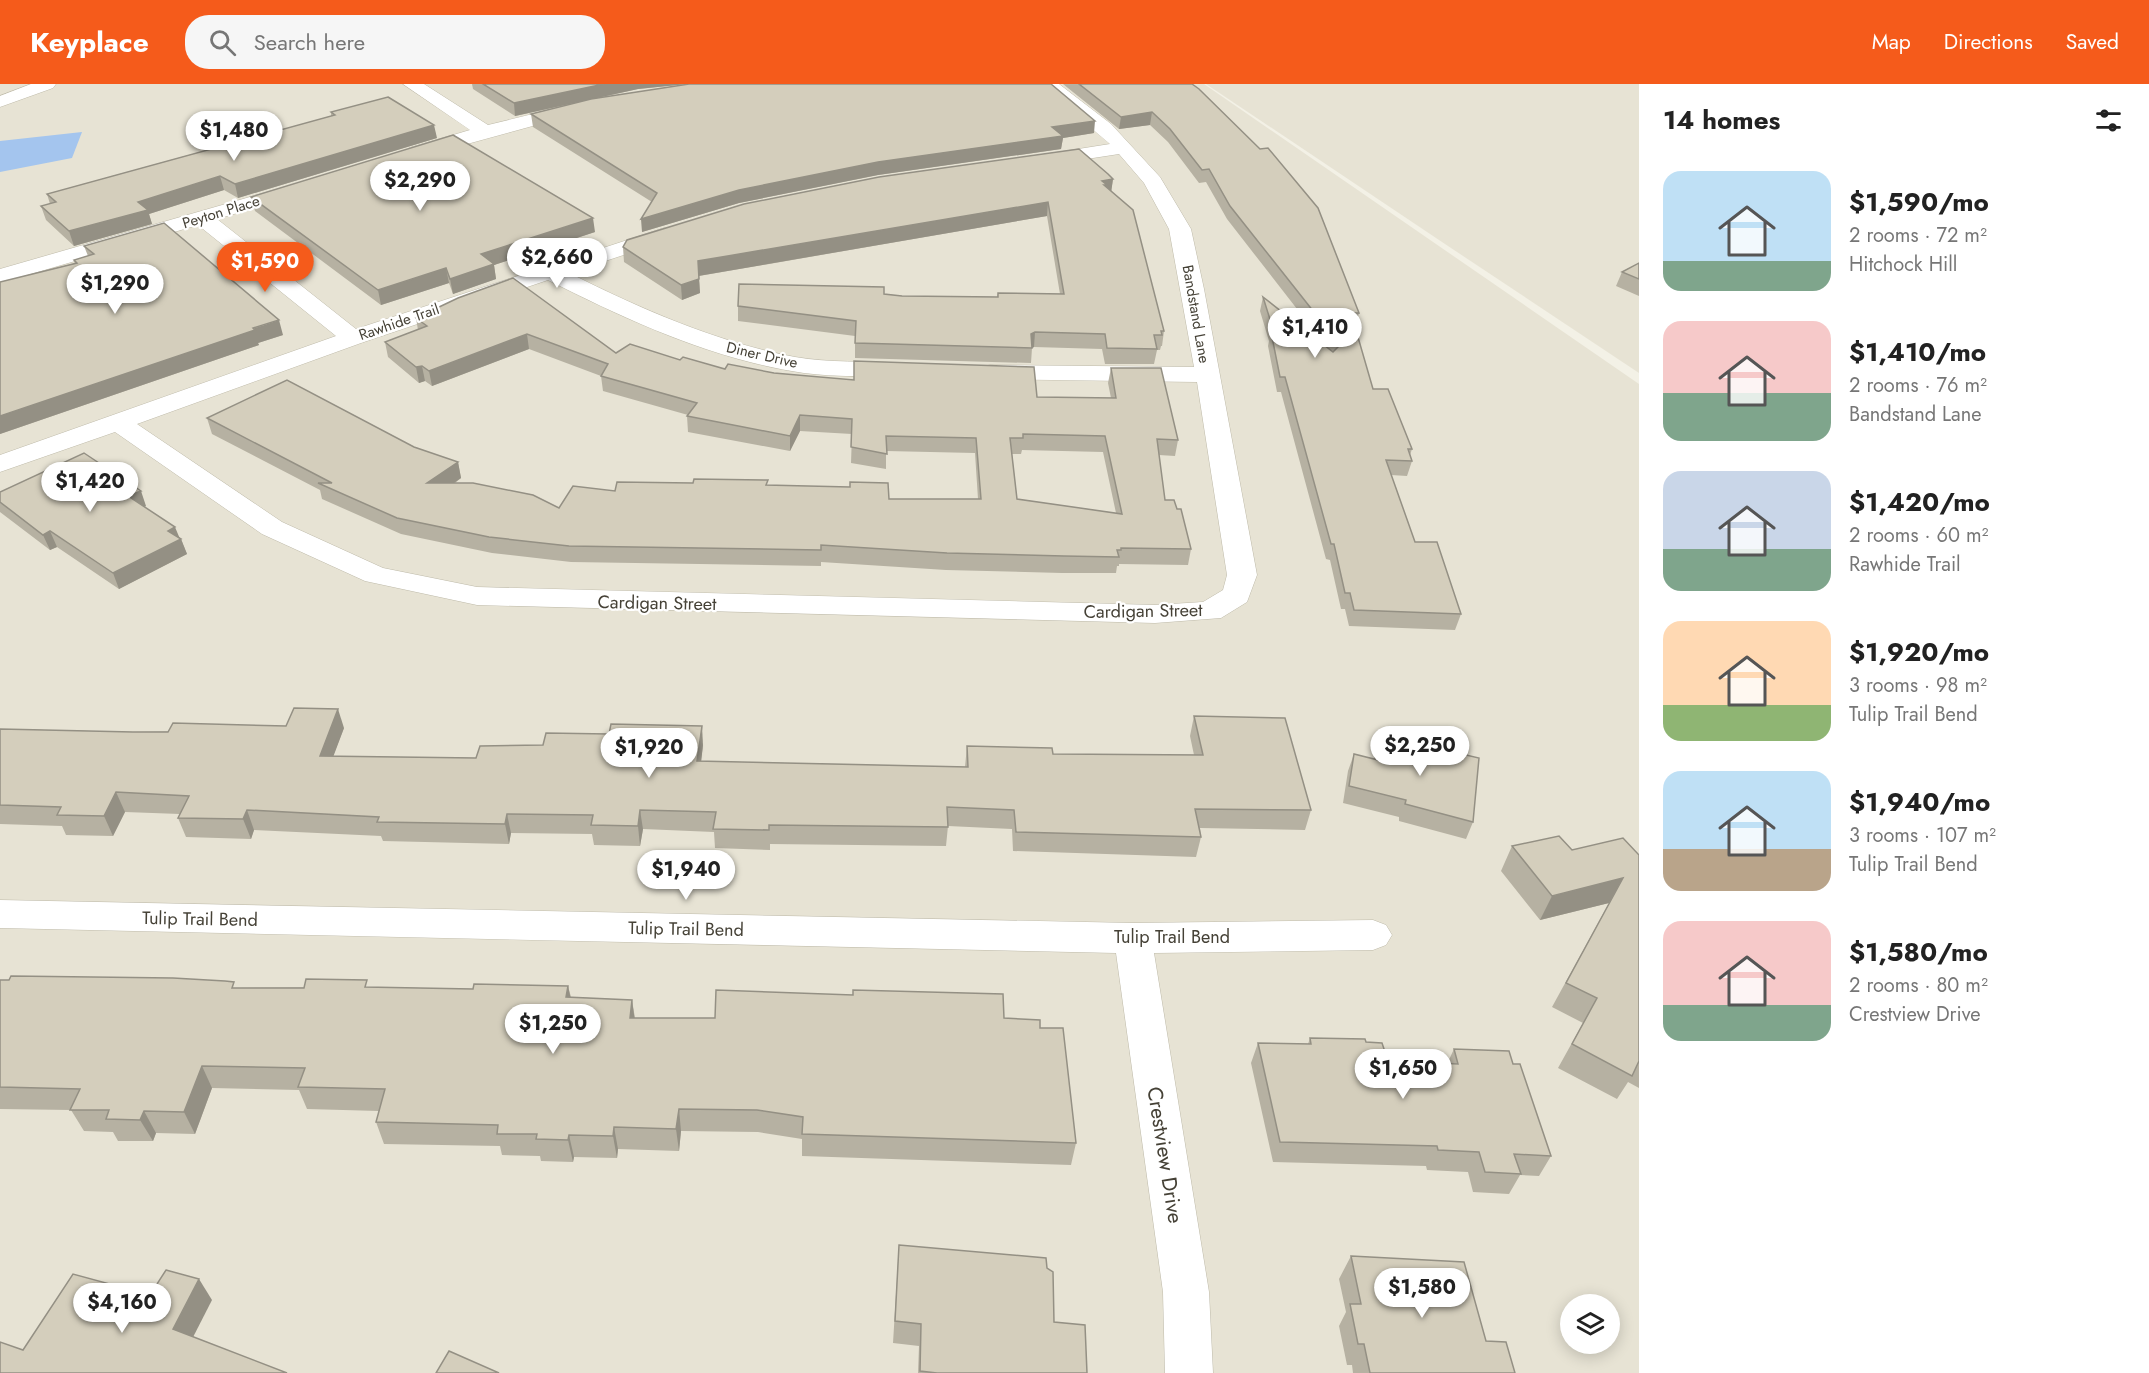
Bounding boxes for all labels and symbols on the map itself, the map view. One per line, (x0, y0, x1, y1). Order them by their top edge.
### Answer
pin: $1,480 (185, 111, 283, 162)
pin: $2,290 (371, 161, 469, 212)
street label: Peyton Place (180, 190, 263, 234)
pin: $2,660 (508, 238, 606, 289)
pin: $1,590 (216, 242, 314, 293)
street label: Bandstand Lane (1177, 263, 1216, 365)
pin: $1,290 (66, 264, 164, 315)
street label: Rawhide Trail (356, 298, 442, 346)
pin: $1,410 (1266, 308, 1364, 359)
street label: Diner Drive (724, 336, 800, 374)
pin: $1,420 (41, 462, 139, 513)
street label: Cardigan Street (597, 589, 717, 617)
street label: Cardigan Street (1083, 597, 1203, 625)
pin: $2,250 (1371, 726, 1469, 777)
pin: $1,920 (600, 728, 698, 779)
pin: $1,940 (637, 850, 735, 901)
street label: Tulip Trail Bend (142, 905, 258, 933)
street label: Tulip Trail Bend (628, 915, 744, 943)
street label: Tulip Trail Bend (1114, 924, 1230, 950)
pin: $1,250 (504, 1004, 602, 1055)
pin: $1,650 (1354, 1049, 1452, 1100)
street label: Crestview Drive (1139, 1084, 1191, 1226)
pin: $1,580 (1373, 1268, 1471, 1319)
pin: $4,160 (73, 1283, 171, 1334)

